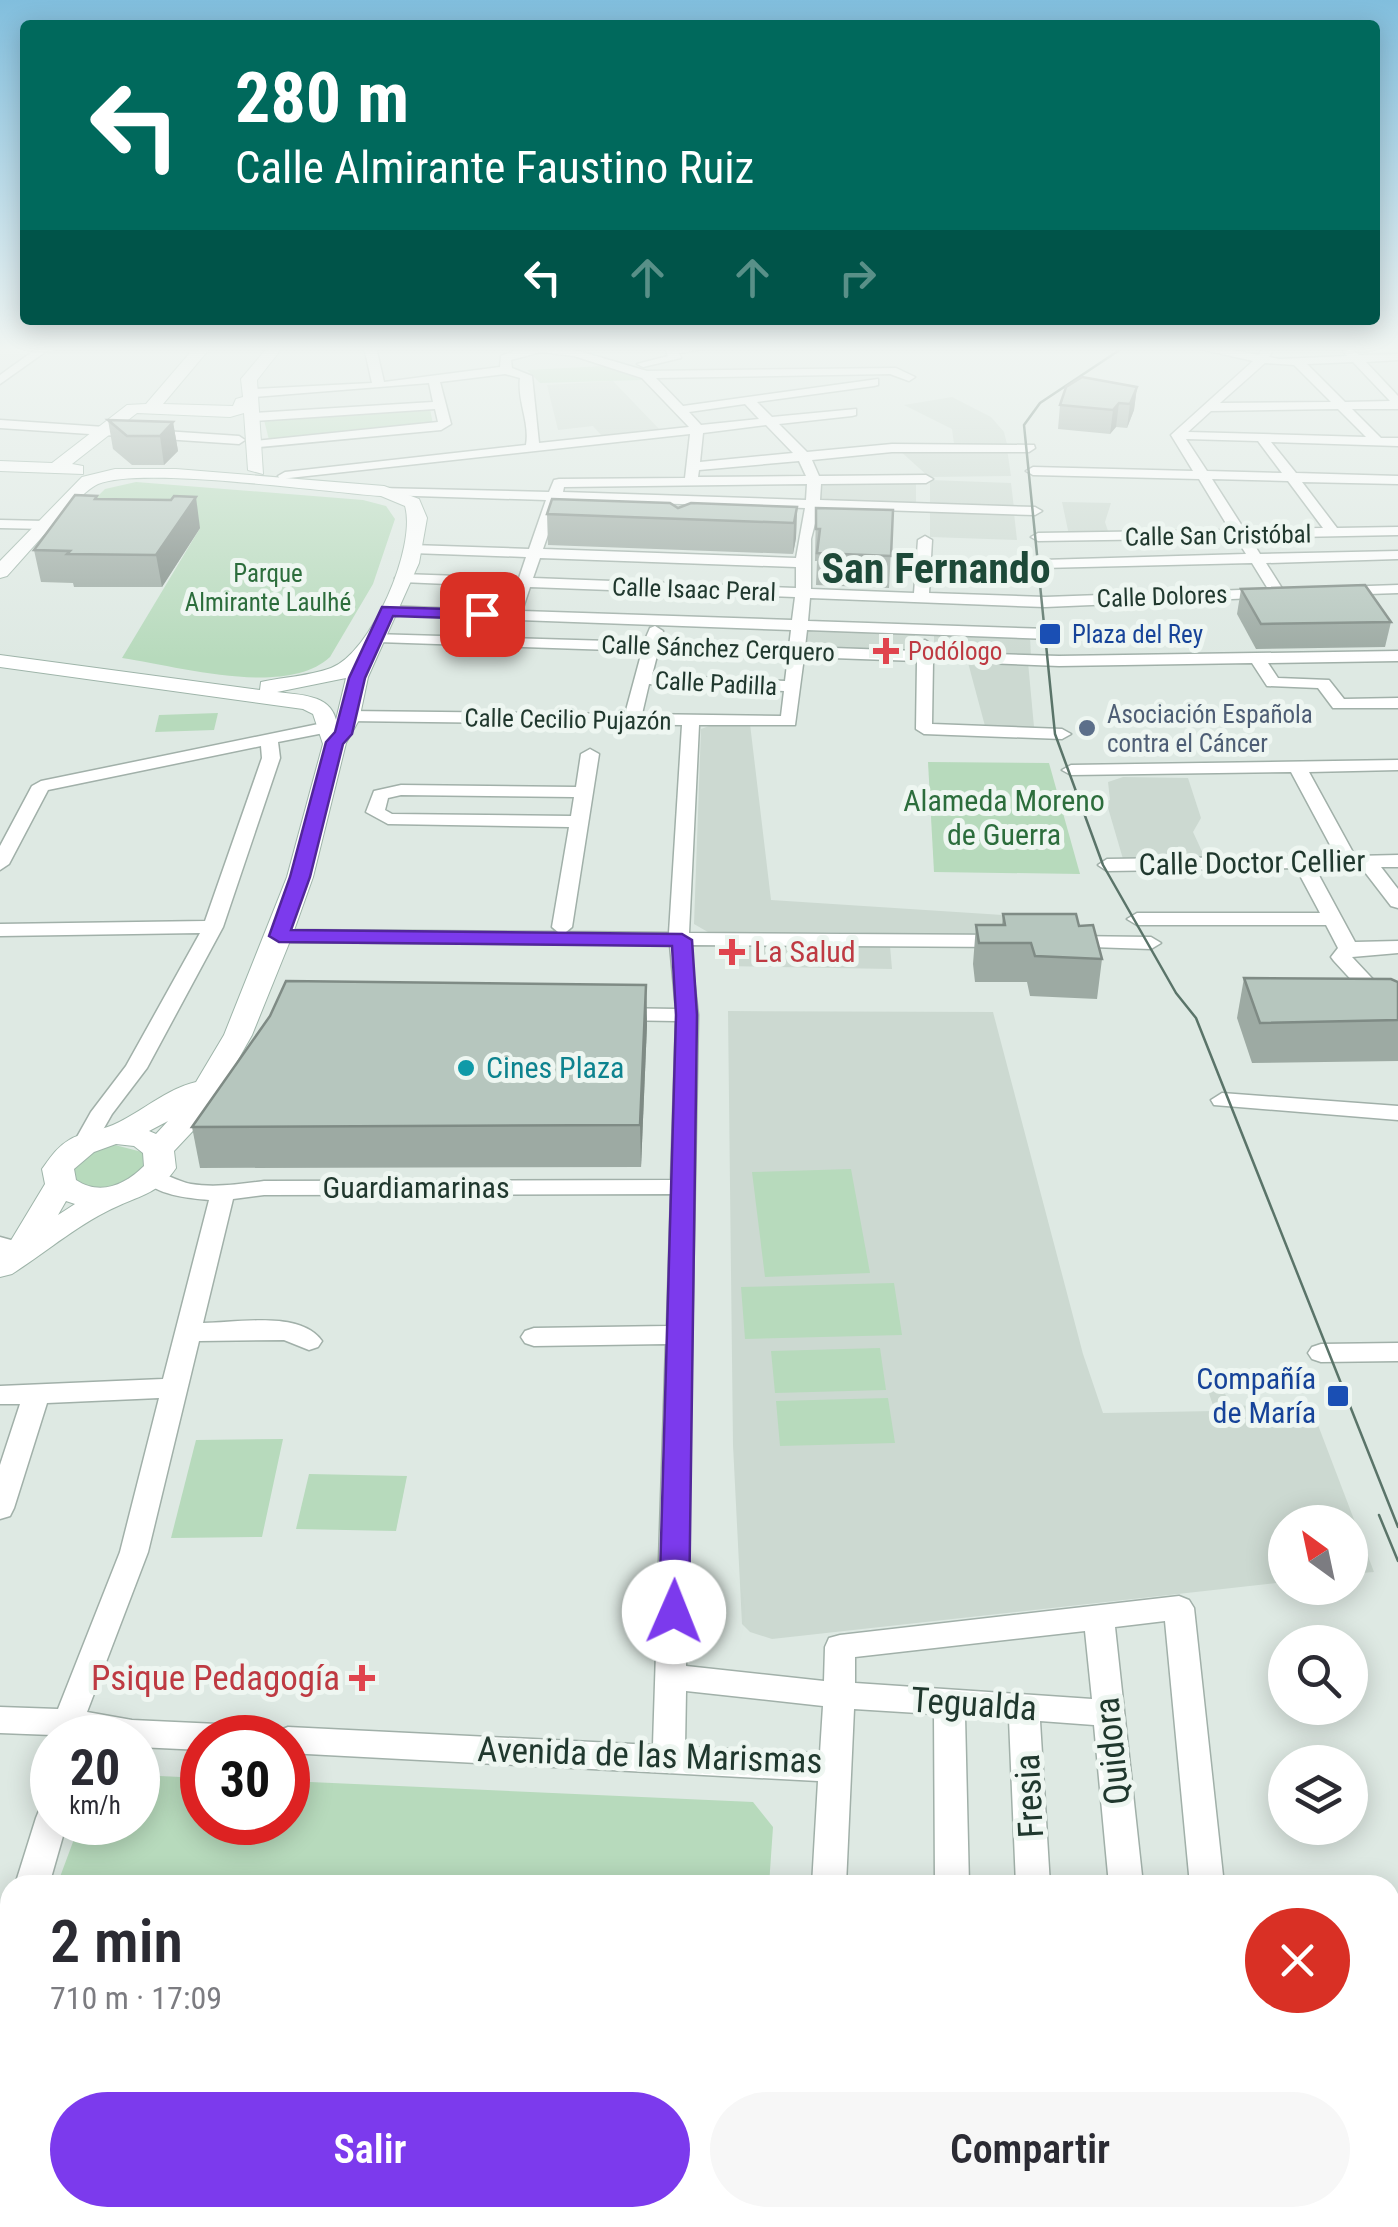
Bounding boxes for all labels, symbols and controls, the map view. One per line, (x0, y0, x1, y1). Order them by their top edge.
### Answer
text: 280 m (235, 57, 409, 139)
icon: left (70, 60, 200, 190)
text: Calle Almirante Faustino Ruiz (235, 141, 754, 194)
icon: left (515, 250, 570, 305)
icon: ahead (620, 250, 675, 305)
icon: ahead (725, 250, 780, 305)
icon: right (830, 250, 885, 305)
street label: Calle San Cristóbal (1124, 519, 1312, 552)
district label: San Fernando (821, 544, 1051, 593)
park label: Parque Almirante Laulhé (185, 559, 351, 617)
pin (440, 572, 525, 657)
street label: Calle Isaac Peral (611, 572, 777, 607)
street label: Calle Dolores (1096, 580, 1228, 613)
icon: arrive (455, 587, 510, 642)
place label: Plaza del Rey (1072, 620, 1203, 649)
marker: Plaza del Rey (1037, 621, 1063, 647)
street label: Calle Sánchez Cerquero (601, 630, 835, 667)
place label: Podólogo (908, 637, 1002, 666)
marker: Podólogo (873, 638, 899, 664)
street label: Calle Padilla (654, 666, 778, 701)
place label: Asociación Española contra el Cáncer (1107, 700, 1313, 758)
street label: Calle Cecilio Pujazón (464, 703, 672, 736)
marker: Asociación Española contra el Cáncer (1076, 717, 1098, 739)
park label: Alameda Moreno de Guerra (903, 783, 1105, 852)
street label: Calle Doctor Cellier (1138, 843, 1366, 882)
place label: La Salud (754, 934, 856, 969)
marker: La Salud (719, 939, 745, 965)
place label: Cines Plaza (486, 1050, 624, 1085)
marker: Cines Plaza (455, 1057, 477, 1079)
street label: Guardiamarinas (322, 1170, 510, 1205)
place label: Compañía de María (1196, 1361, 1316, 1430)
marker: Compañía de María (1325, 1383, 1351, 1409)
north arrow (1268, 1505, 1368, 1605)
map controls (1268, 1505, 1368, 1845)
position arrow (622, 1560, 726, 1664)
button: search (1268, 1625, 1368, 1725)
place label: Psique Pedagogía (91, 1658, 340, 1699)
marker: Psique Pedagogía (349, 1665, 375, 1691)
street label: Tegualda (910, 1680, 1038, 1729)
street label: Quidora (1086, 1695, 1139, 1807)
speed limit sign: 30 (180, 1715, 310, 1845)
street label: Avenida de las Marismas (477, 1729, 823, 1782)
text: 20 (70, 1739, 120, 1797)
button: layers (1268, 1745, 1368, 1845)
street label: Fresia (1007, 1753, 1052, 1839)
text: km/h (69, 1791, 121, 1820)
text: 2 min (50, 1906, 183, 1977)
button: close (1245, 1908, 1350, 2013)
text: 710 m · 17:09 (50, 1979, 222, 2017)
button: Salir (50, 2092, 690, 2207)
button: Compartir (710, 2092, 1350, 2207)

